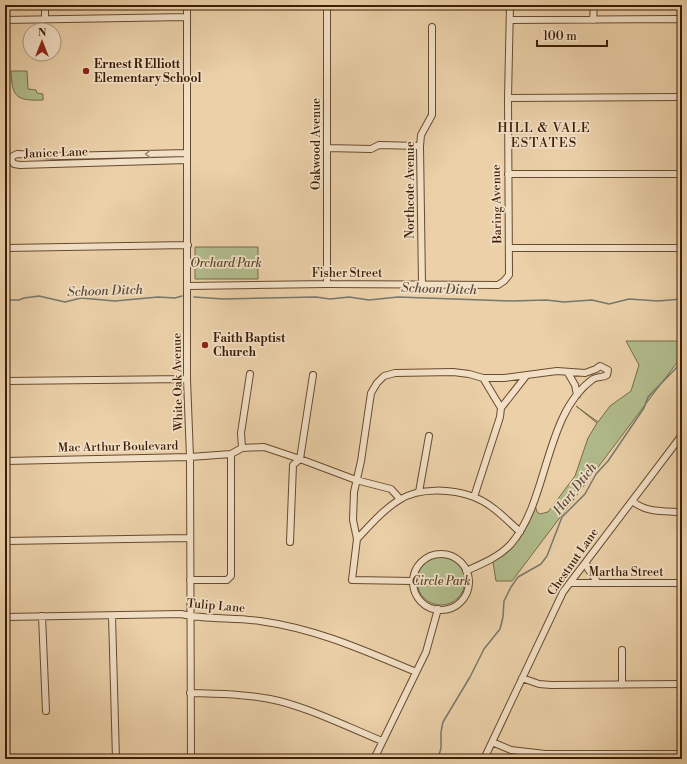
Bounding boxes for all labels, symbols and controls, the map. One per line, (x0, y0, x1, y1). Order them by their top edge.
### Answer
north arrow (22, 22, 62, 62)
scale bar (537, 22, 607, 48)
text: N (38, 26, 47, 40)
text: 100 m (543, 29, 577, 44)
place label: Ernest R Elliott Elementary School (94, 57, 201, 86)
marker: Ernest R Elliott Elementary School (81, 66, 91, 76)
street label: Oakwood Avenue (309, 98, 324, 190)
district label: HILL & VALE ESTATES (497, 120, 591, 151)
street label: Northcote Avenue (403, 141, 418, 239)
street label: Janice Lane (23, 144, 88, 162)
one-way arrow (145, 150, 151, 158)
street label: Baring Avenue (489, 164, 505, 245)
park label: Orchard Park (190, 256, 262, 271)
street label: Fisher Street (312, 266, 383, 281)
water label: Schoon Ditch (401, 280, 478, 298)
water label: Schoon Ditch (67, 282, 144, 300)
place label: Faith Baptist Church (213, 331, 286, 360)
street label: White Oak Avenue (170, 333, 186, 432)
marker: Faith Baptist Church (200, 340, 210, 350)
street label: Mac Arthur Boulevard (58, 438, 179, 456)
water label: Hart Dtich (549, 459, 601, 519)
street label: Chestnut Lane (544, 525, 602, 599)
street label: Martha Street (589, 565, 664, 580)
park label: Circle Park (412, 574, 470, 589)
street label: Tulip Lane (186, 596, 246, 616)

